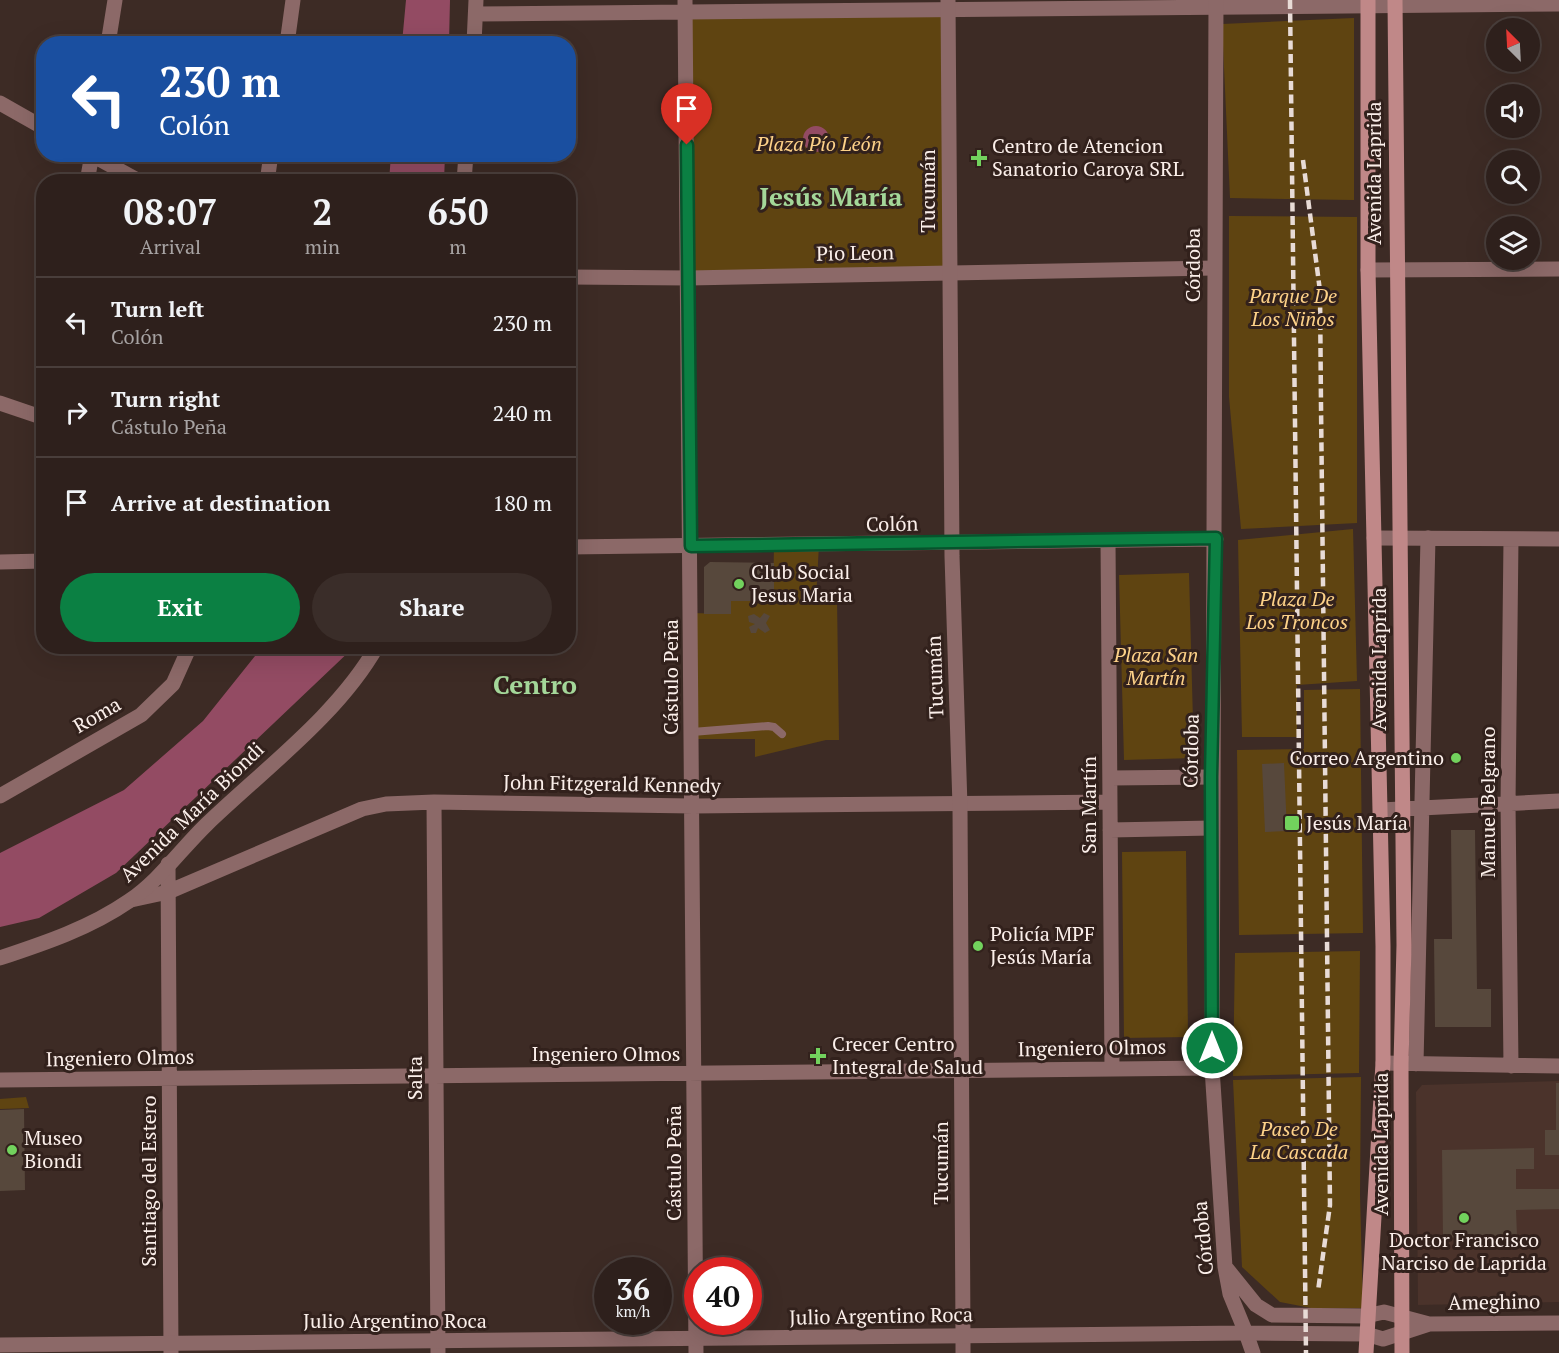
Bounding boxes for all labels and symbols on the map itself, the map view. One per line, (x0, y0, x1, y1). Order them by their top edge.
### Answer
north arrow (1486, 18, 1540, 72)
pin (661, 83, 712, 145)
street label: Avenida Laprida (1360, 101, 1387, 245)
park label: Plaza Pío León (755, 130, 882, 157)
place label: Centro de Atencion Sanatorio Caroya SRL (992, 132, 1184, 182)
street label: Tucumán (914, 149, 941, 233)
marker: Centro de Atencion Sanatorio Caroya SRL (970, 149, 988, 167)
district label: Jesús María (759, 179, 903, 213)
street label: Córdoba (1179, 228, 1206, 302)
street label: Pio Leon (816, 238, 894, 267)
park label: Parque De Los Niños (1248, 282, 1337, 332)
street label: Colón (866, 510, 919, 537)
place label: Club Social Jesus Maria (751, 558, 853, 608)
marker: Club Social Jesus Maria (732, 577, 746, 591)
park label: Plaza De Los Troncos (1245, 585, 1348, 635)
street label: Avenida Laprida (1365, 587, 1392, 731)
street label: Cástulo Peña (657, 619, 684, 735)
street label: Tucumán (920, 635, 949, 719)
park label: Plaza San Martín (1113, 641, 1198, 691)
district label: Centro (493, 667, 577, 701)
street label: Roma (68, 690, 125, 739)
street label: Córdoba (1176, 714, 1205, 788)
street label: Manuel Belgrano (1474, 726, 1501, 878)
street label: Avenida María Biondi (114, 736, 270, 888)
place label: Correo Argentino (1289, 744, 1444, 771)
marker: Correo Argentino (1449, 751, 1463, 765)
street label: San Martín (1075, 756, 1102, 854)
street label: John Fitzgerald Kennedy (503, 768, 722, 799)
place label: Jesús María (1306, 809, 1408, 836)
marker: Jesús María (1283, 814, 1301, 832)
place label: Policía MPF Jesús María (990, 920, 1095, 970)
marker: Policía MPF Jesús María (971, 939, 985, 953)
position arrow (1180, 1016, 1244, 1080)
place label: Crecer Centro Integral de Salud (832, 1030, 983, 1080)
street label: Ingeniero Olmos (1017, 1033, 1167, 1062)
street label: Ingeniero Olmos (532, 1040, 680, 1067)
street label: Ingeniero Olmos (45, 1043, 195, 1072)
marker: Crecer Centro Integral de Salud (809, 1047, 827, 1065)
street label: Salta (401, 1056, 428, 1100)
street label: Avenida Laprida (1367, 1072, 1394, 1216)
street label: Santiago del Estero (135, 1095, 162, 1267)
street label: Cástulo Peña (660, 1105, 687, 1221)
park label: Paseo De La Cascada (1249, 1115, 1348, 1165)
street label: Tucumán (927, 1121, 954, 1205)
place label: Museo Biondi (24, 1124, 83, 1174)
marker: Museo Biondi (5, 1143, 19, 1157)
street label: Córdoba (1186, 1200, 1219, 1276)
marker: Doctor Francisco Narciso de Laprida (1457, 1211, 1471, 1225)
place label: Doctor Francisco Narciso de Laprida (1381, 1226, 1547, 1276)
speed limit sign: 40 (684, 1257, 762, 1335)
street label: Ameghino (1448, 1287, 1540, 1316)
street label: Julio Argentino Roca (789, 1300, 973, 1331)
street label: Julio Argentino Roca (303, 1307, 487, 1334)

